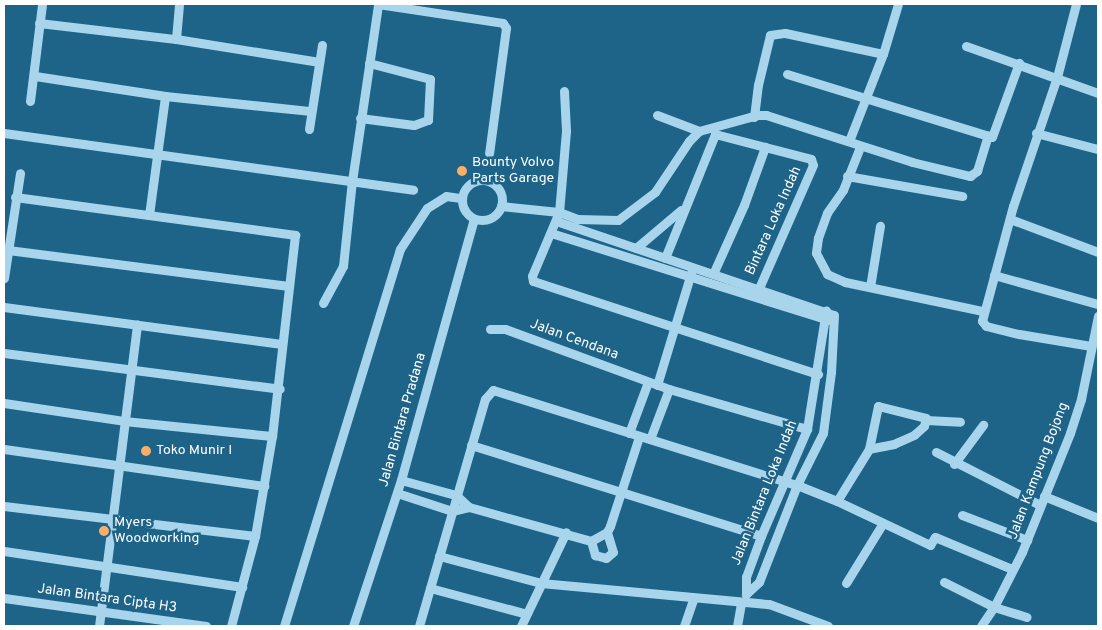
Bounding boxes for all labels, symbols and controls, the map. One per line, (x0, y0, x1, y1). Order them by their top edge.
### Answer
place label: Bounty Volvo Parts Garage (472, 155, 555, 188)
street label: Bintara Loka Indah (742, 164, 806, 278)
marker: Bounty Volvo Parts Garage (456, 165, 468, 177)
street label: Jalan Cendana (527, 316, 621, 364)
street label: Jalan Bintara Pradana (376, 351, 430, 489)
street label: Jalan Kampung Bojong (1005, 400, 1073, 542)
street label: Jalan Bintara Loka Indah (728, 418, 802, 568)
place label: Toko Munir I (156, 443, 232, 459)
marker: Toko Munir I (140, 445, 152, 457)
place label: Myers Woodworking (114, 515, 199, 548)
marker: Myers Woodworking (98, 525, 110, 537)
street label: Jalan Bintara Cipta H3 (36, 581, 178, 617)

